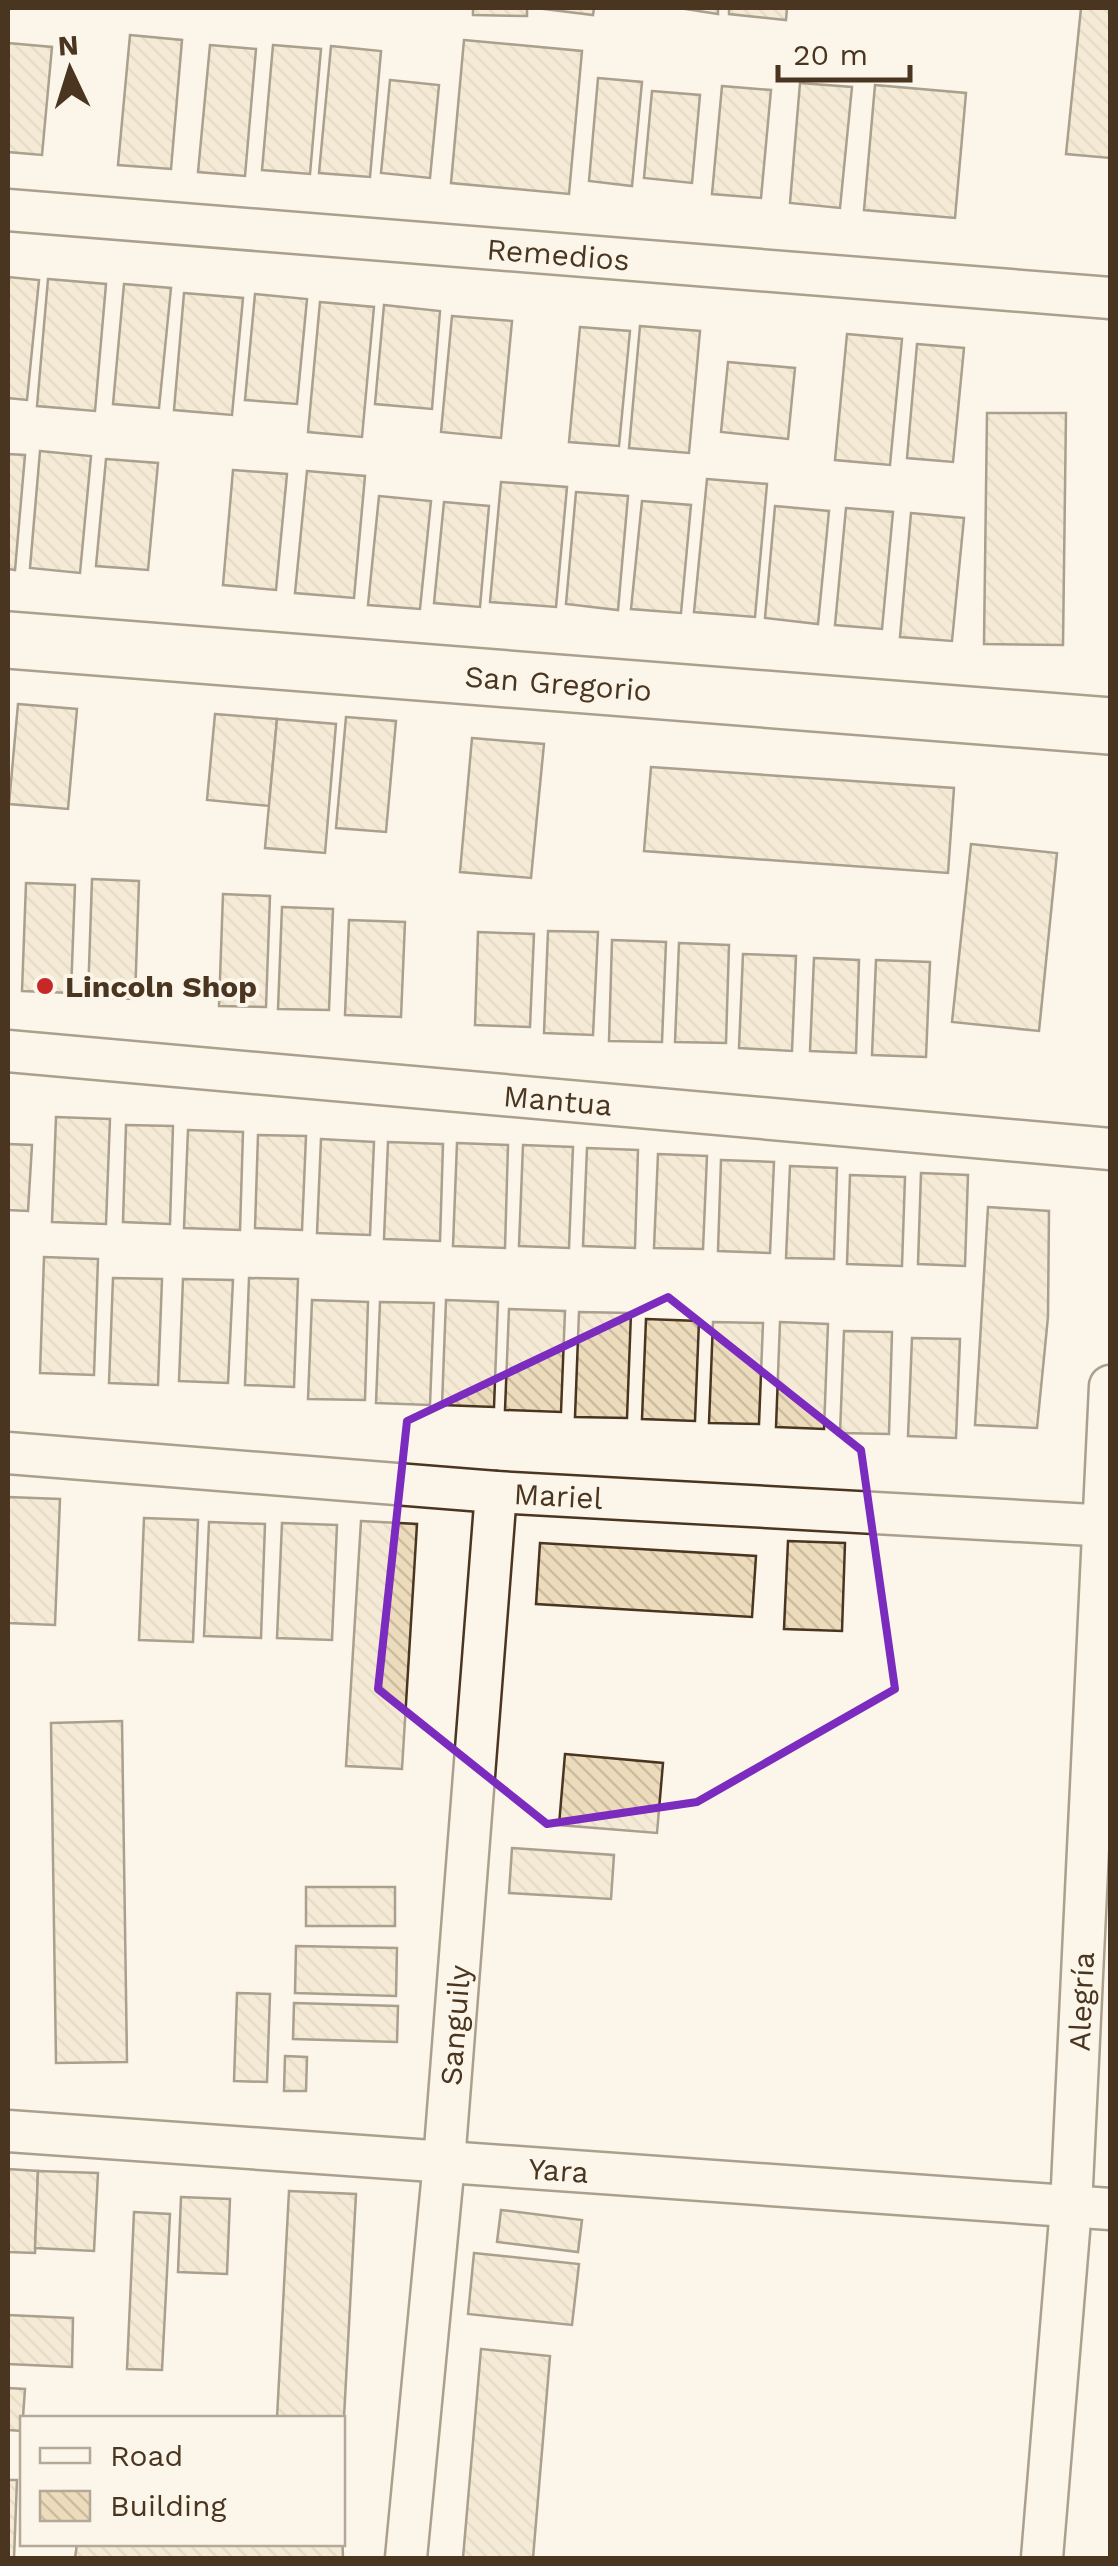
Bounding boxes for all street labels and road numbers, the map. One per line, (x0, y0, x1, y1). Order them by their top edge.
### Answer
street label: Remedios (485, 231, 631, 277)
street label: San Gregorio (463, 658, 653, 708)
street label: Mantua (502, 1078, 614, 1122)
street label: Mariel (513, 1476, 604, 1515)
street label: Alegría (1061, 1951, 1101, 2052)
street label: Sanguily (432, 1963, 477, 2087)
street label: Yara (527, 2150, 590, 2190)

